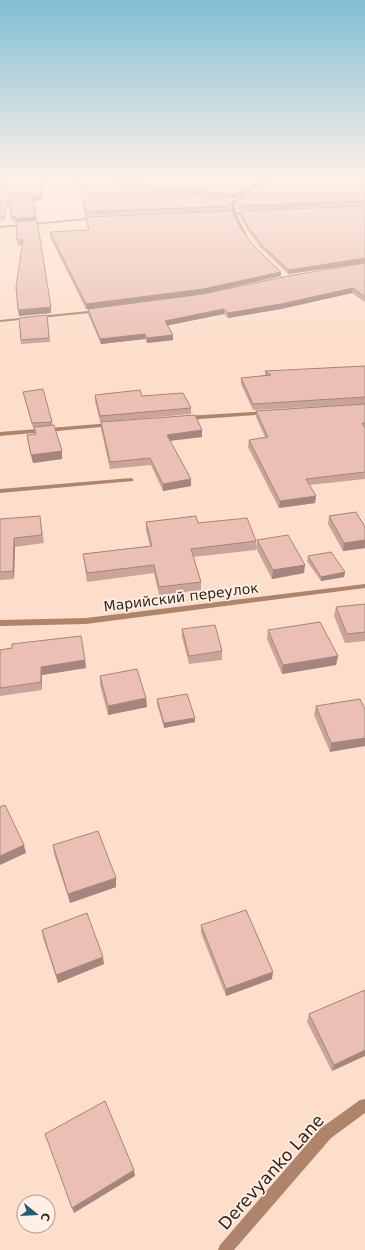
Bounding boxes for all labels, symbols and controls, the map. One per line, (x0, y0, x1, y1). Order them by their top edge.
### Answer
street label: Марийский переулок (103, 580, 259, 614)
street label: Derevyanko Lane (214, 1110, 328, 1234)
north arrow (16, 1194, 56, 1234)
text: С (38, 1211, 52, 1223)

